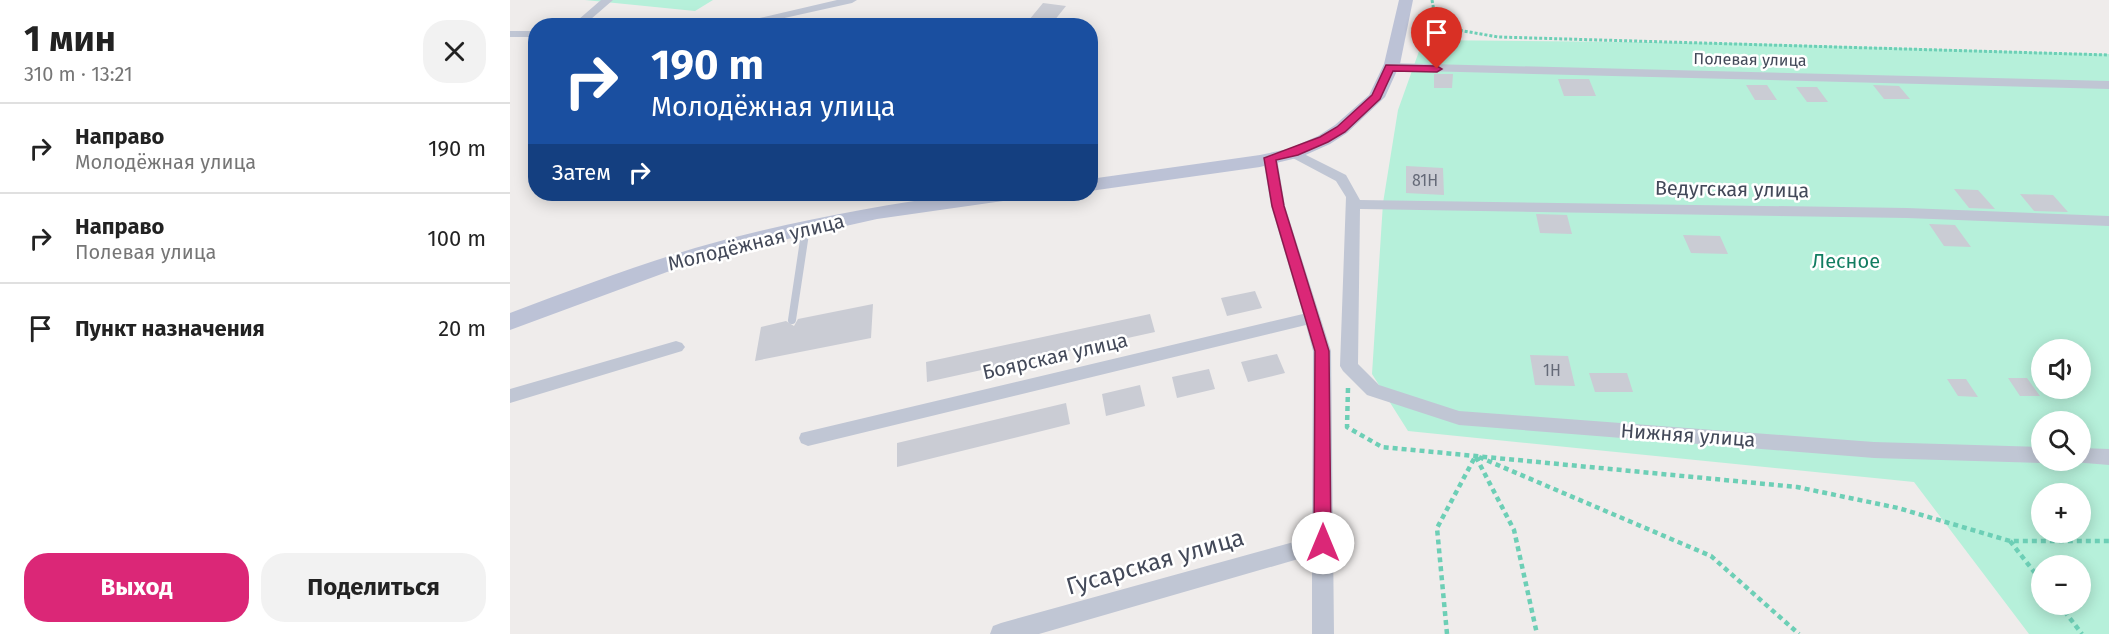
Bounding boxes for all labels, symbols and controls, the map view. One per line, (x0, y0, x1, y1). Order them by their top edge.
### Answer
pin (1411, 7, 1462, 69)
icon: arrive (1420, 16, 1453, 49)
text: 1 мин (24, 17, 116, 61)
button: close (423, 20, 486, 83)
text: 190 m (651, 40, 764, 90)
icon: right (552, 42, 630, 120)
street label: Полевая улица (1693, 49, 1807, 70)
text: 310 m · 13:21 (24, 62, 133, 86)
text: Молодёжная улица (651, 91, 895, 123)
text: Направо (75, 123, 164, 150)
icon: right (24, 132, 57, 165)
text: 190 m (428, 135, 486, 162)
text: Молодёжная улица (75, 150, 256, 174)
icon: right (623, 156, 656, 189)
text: Затем (552, 159, 611, 186)
house number: 81Н (1412, 171, 1438, 190)
street label: Ведугская улица (1655, 176, 1809, 202)
street label: Молодёжная улица (665, 208, 847, 276)
text: Направо (75, 213, 164, 240)
icon: right (24, 222, 57, 255)
text: 100 m (427, 225, 486, 252)
text: Полевая улица (75, 240, 216, 264)
park label: Лесное (1812, 249, 1880, 273)
icon: arrive (24, 312, 57, 345)
text: Пункт назначения (75, 315, 265, 342)
text: 20 m (438, 315, 486, 342)
street label: Боярская улица (980, 328, 1130, 384)
map controls (2031, 339, 2091, 615)
button: sound (2031, 339, 2091, 399)
house number: 1Н (1543, 361, 1561, 380)
button: search (2031, 411, 2091, 471)
street label: Нижняя улица (1620, 418, 1756, 452)
button: + (2031, 483, 2091, 543)
position arrow (1291, 511, 1355, 575)
street label: Гусарская улица (1063, 523, 1247, 601)
button: Выход (24, 553, 249, 622)
button: Поделиться (261, 553, 486, 622)
button: − (2031, 555, 2091, 615)

